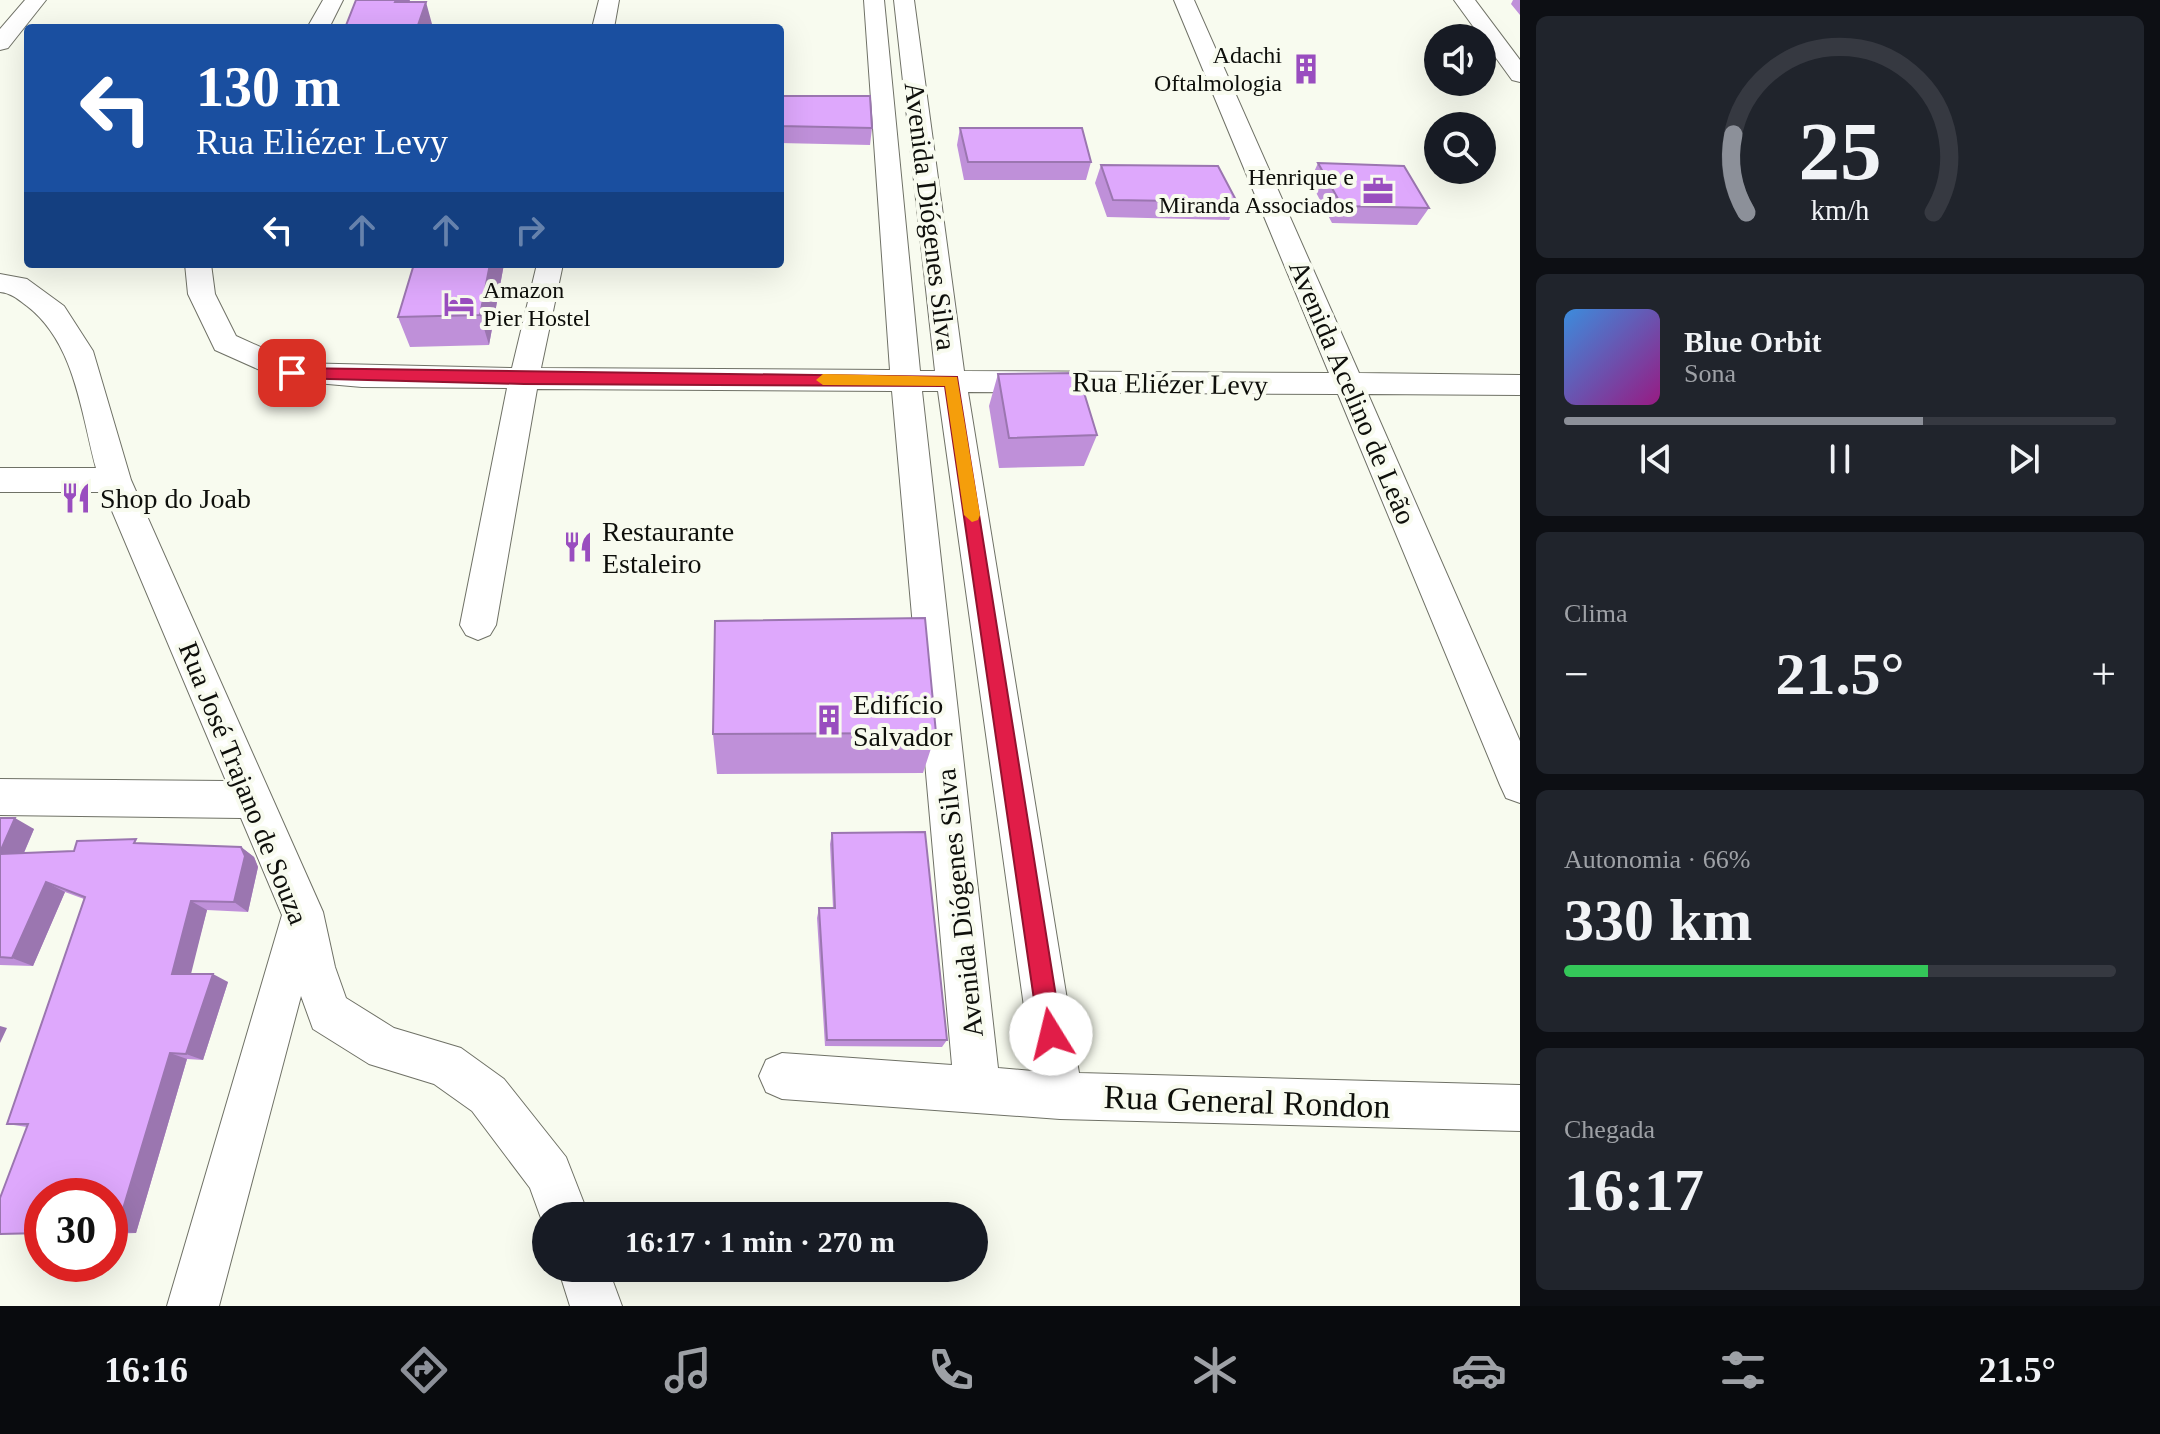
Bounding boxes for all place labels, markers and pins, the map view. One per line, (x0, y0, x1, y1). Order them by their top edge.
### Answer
place label: Adachi Oftalmologia (1154, 42, 1282, 96)
building icon: Adachi Oftalmologia (1289, 52, 1323, 86)
place label: Henrique e Miranda Associados (1159, 164, 1354, 218)
office icon: Henrique e Miranda Associados (1361, 174, 1395, 208)
place label: Amazon Pier Hostel (483, 277, 591, 331)
hotel icon: Amazon Pier Hostel (442, 287, 476, 321)
pin (258, 339, 326, 407)
restaurant icon: Shop do Joab (59, 481, 93, 515)
place label: Shop do Joab (100, 483, 251, 514)
place label: Restaurante Estaleiro (602, 516, 734, 579)
restaurant icon: Restaurante Estaleiro (561, 530, 595, 564)
place label: Edifício Salvador (853, 689, 953, 752)
building icon: Edifício Salvador (812, 703, 846, 737)

